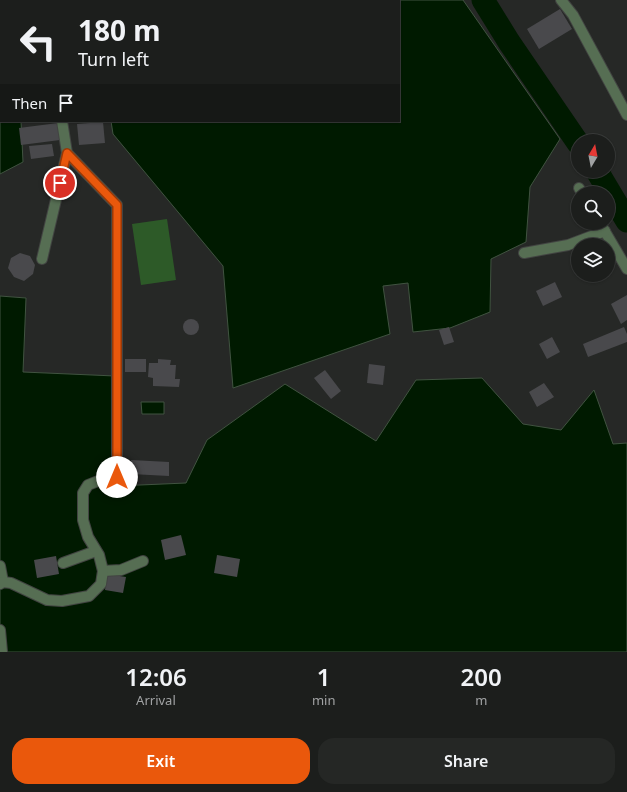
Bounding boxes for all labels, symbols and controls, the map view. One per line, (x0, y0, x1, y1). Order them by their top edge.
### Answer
text: 180 m (78, 11, 161, 49)
icon: left (12, 16, 64, 68)
text: Turn left (78, 47, 149, 71)
icon: arrive (55, 92, 77, 114)
text: Then (12, 93, 47, 113)
north arrow (571, 134, 615, 178)
map controls (571, 134, 615, 282)
pin (43, 166, 77, 200)
icon: arrive (49, 172, 71, 194)
button: search (571, 186, 615, 230)
button: layers (571, 238, 615, 282)
position arrow (96, 456, 138, 498)
text: 12:06 (125, 660, 187, 693)
text: 1 (317, 660, 331, 693)
text: 200 (461, 660, 502, 693)
text: Arrival (136, 691, 176, 709)
text: min (312, 691, 335, 709)
text: m (475, 691, 487, 709)
button: Exit (12, 738, 310, 784)
button: Share (318, 738, 615, 784)

